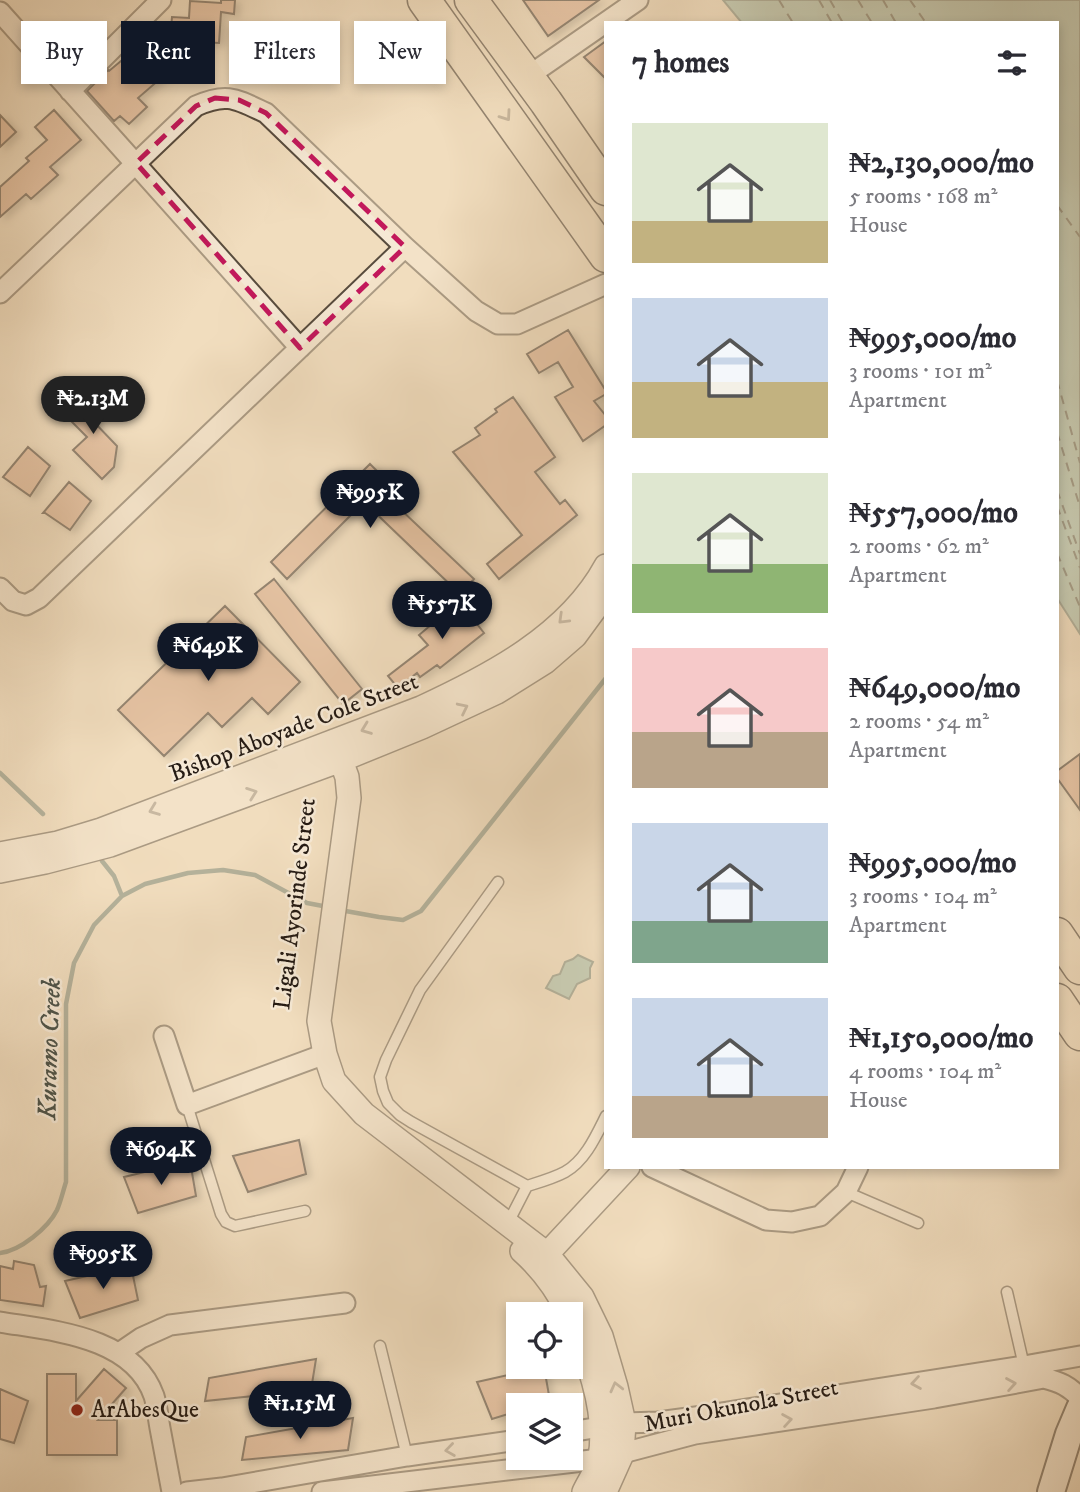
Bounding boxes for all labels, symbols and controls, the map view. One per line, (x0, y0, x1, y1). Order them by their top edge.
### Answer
chip: Buy (21, 21, 107, 84)
chip: Rent (121, 21, 215, 84)
chip: Filters (229, 21, 340, 84)
chip: New (354, 21, 446, 84)
icon: filters (993, 44, 1031, 82)
text: 7 homes (632, 45, 729, 82)
one-way arrow (498, 108, 510, 121)
text: ₦2,130,000/mo (849, 145, 1034, 182)
icon: home (688, 151, 772, 235)
text: 5 rooms · 168 m² (849, 182, 997, 211)
text: House (849, 211, 907, 240)
text: ₦995,000/mo (849, 320, 1016, 357)
icon: home (688, 326, 772, 410)
text: 3 rooms · 101 m² (849, 357, 992, 386)
pin: ₦2.13M (36, 376, 150, 436)
text: ₦2.13M (57, 384, 129, 413)
text: Apartment (849, 386, 947, 415)
pin: ₦995K (321, 470, 419, 530)
text: ₦995K (336, 478, 404, 507)
text: ₦557,000/mo (849, 495, 1018, 532)
icon: home (688, 501, 772, 585)
text: 2 rooms · 62 m² (849, 532, 989, 561)
text: Apartment (849, 561, 947, 590)
pin: ₦557K (393, 582, 491, 641)
text: ₦557K (408, 589, 476, 618)
one-way arrow (559, 610, 572, 623)
pin: ₦649K (159, 624, 257, 683)
text: ₦649K (173, 631, 243, 660)
street label: Bishop Aboyade Cole Street (165, 667, 423, 789)
text: ₦649,000/mo (849, 670, 1020, 707)
icon: home (688, 676, 772, 760)
one-way arrow (456, 702, 468, 716)
text: 2 rooms · 54 m² (849, 707, 989, 736)
one-way arrow (361, 721, 373, 735)
text: Apartment (849, 736, 947, 765)
one-way arrow (245, 787, 257, 801)
street label: Ligali Ayorinde Street (267, 796, 323, 1012)
one-way arrow (148, 802, 160, 816)
text: ₦995,000/mo (849, 845, 1016, 882)
icon: home (688, 851, 772, 935)
text: 3 rooms · 104 m² (849, 882, 997, 911)
text: Apartment (849, 911, 947, 940)
water label: Kuramo Creek (31, 977, 69, 1121)
text: ₦1,150,000/mo (849, 1020, 1033, 1057)
icon: home (688, 1026, 772, 1110)
text: 4 rooms · 104 m² (849, 1057, 1001, 1086)
text: House (849, 1086, 907, 1115)
pin: ₦694K (112, 1128, 210, 1187)
text: ₦694K (126, 1135, 196, 1164)
pin: ₦995K (54, 1232, 152, 1291)
text: ₦995K (69, 1239, 137, 1268)
map controls (506, 1302, 583, 1470)
button: locate (506, 1302, 583, 1379)
street label: Muri Okunola Street (641, 1372, 841, 1440)
one-way arrow (910, 1375, 922, 1390)
one-way arrow (1005, 1377, 1017, 1392)
one-way arrow (610, 1381, 624, 1393)
pin: ₦1.15M (243, 1382, 357, 1441)
text: ₦1.15M (264, 1389, 336, 1418)
button: layers (506, 1393, 583, 1470)
place label: ArAbesQue (91, 1395, 199, 1425)
marker: ArAbesQue (69, 1402, 85, 1418)
one-way arrow (781, 1413, 792, 1428)
one-way arrow (445, 1442, 456, 1457)

